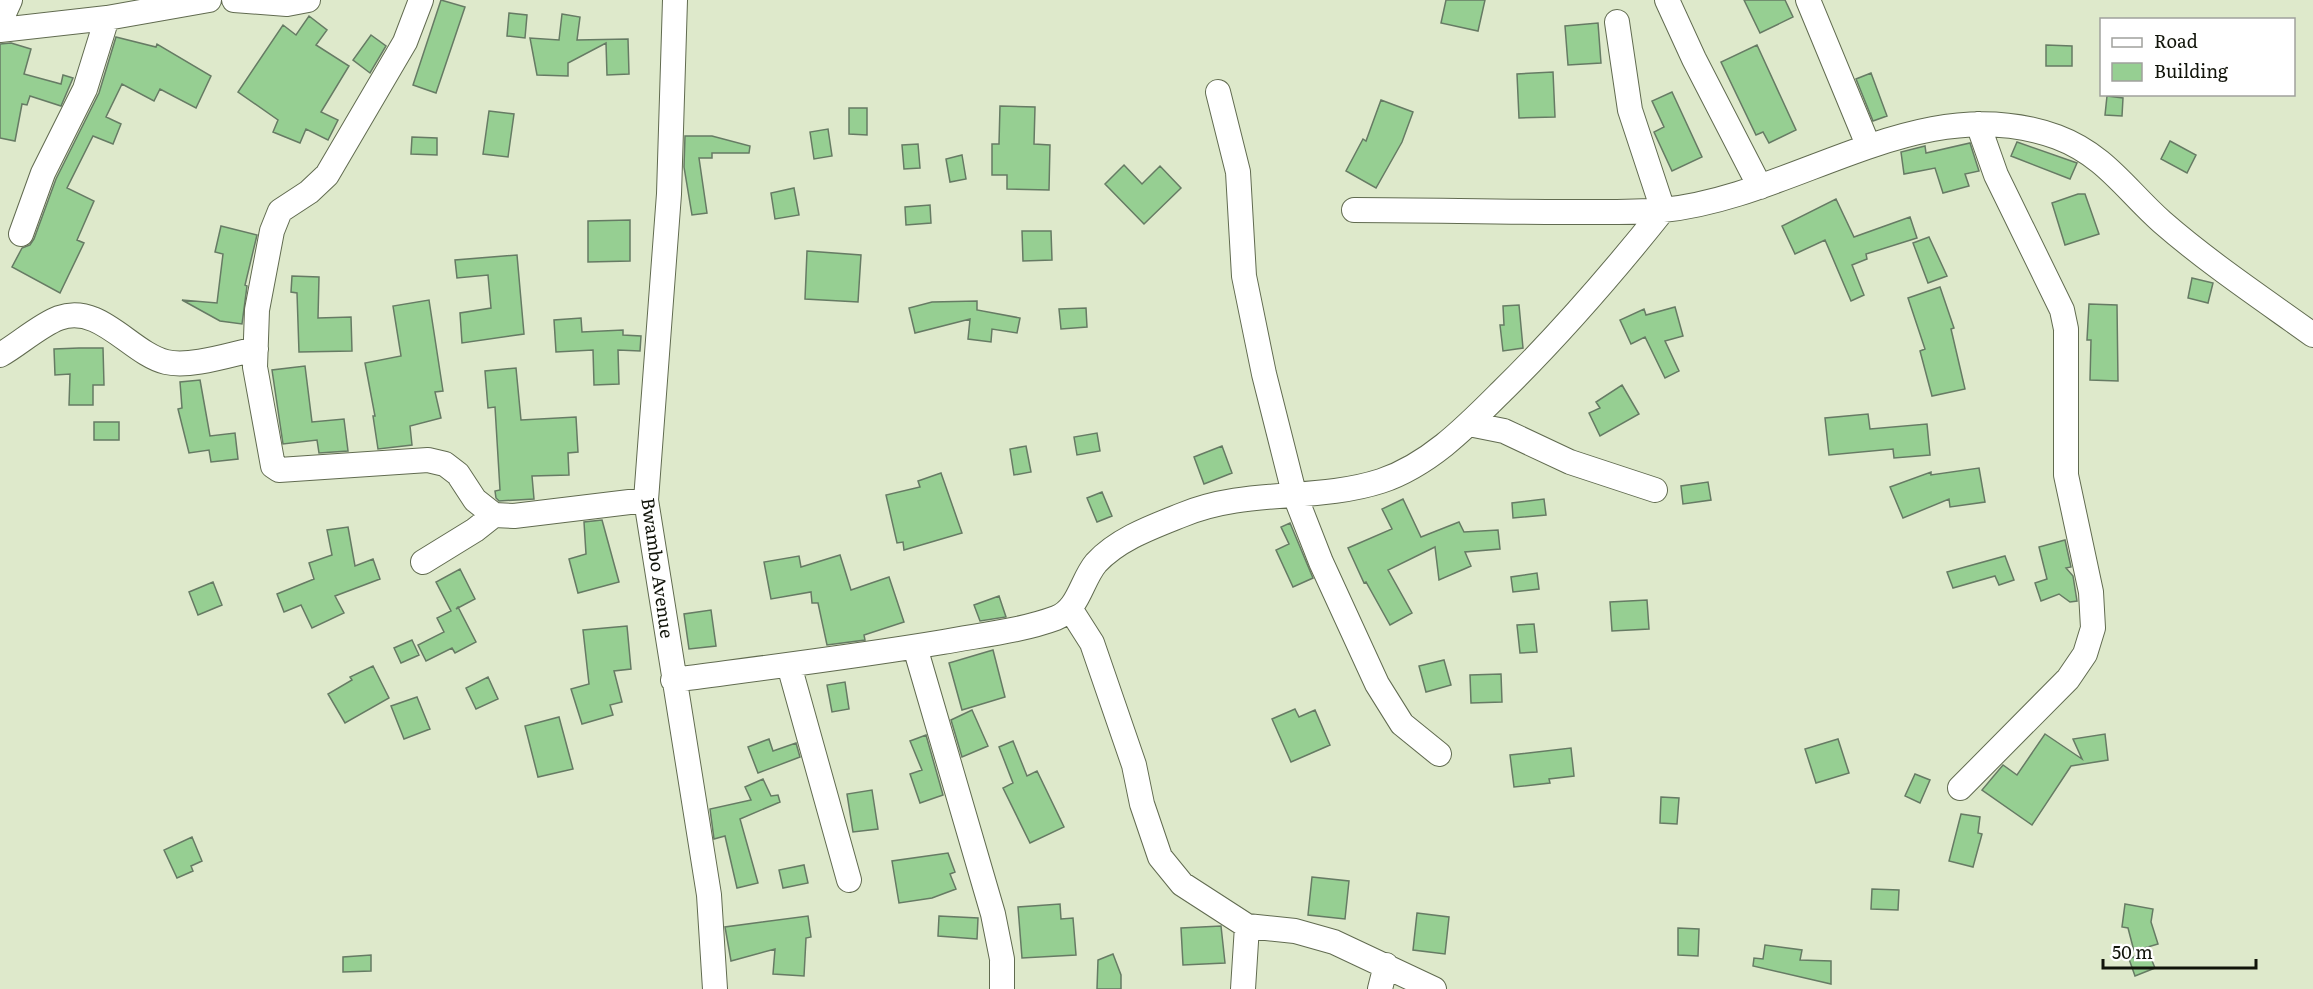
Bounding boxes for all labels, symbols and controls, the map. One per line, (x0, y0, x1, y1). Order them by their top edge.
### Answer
legend (2100, 18, 2295, 96)
text: Road (2154, 27, 2198, 54)
text: Building (2154, 57, 2229, 84)
street label: Bwambo Avenue (635, 496, 682, 640)
scale bar (2103, 932, 2256, 970)
text: 50 m (2112, 938, 2153, 965)

